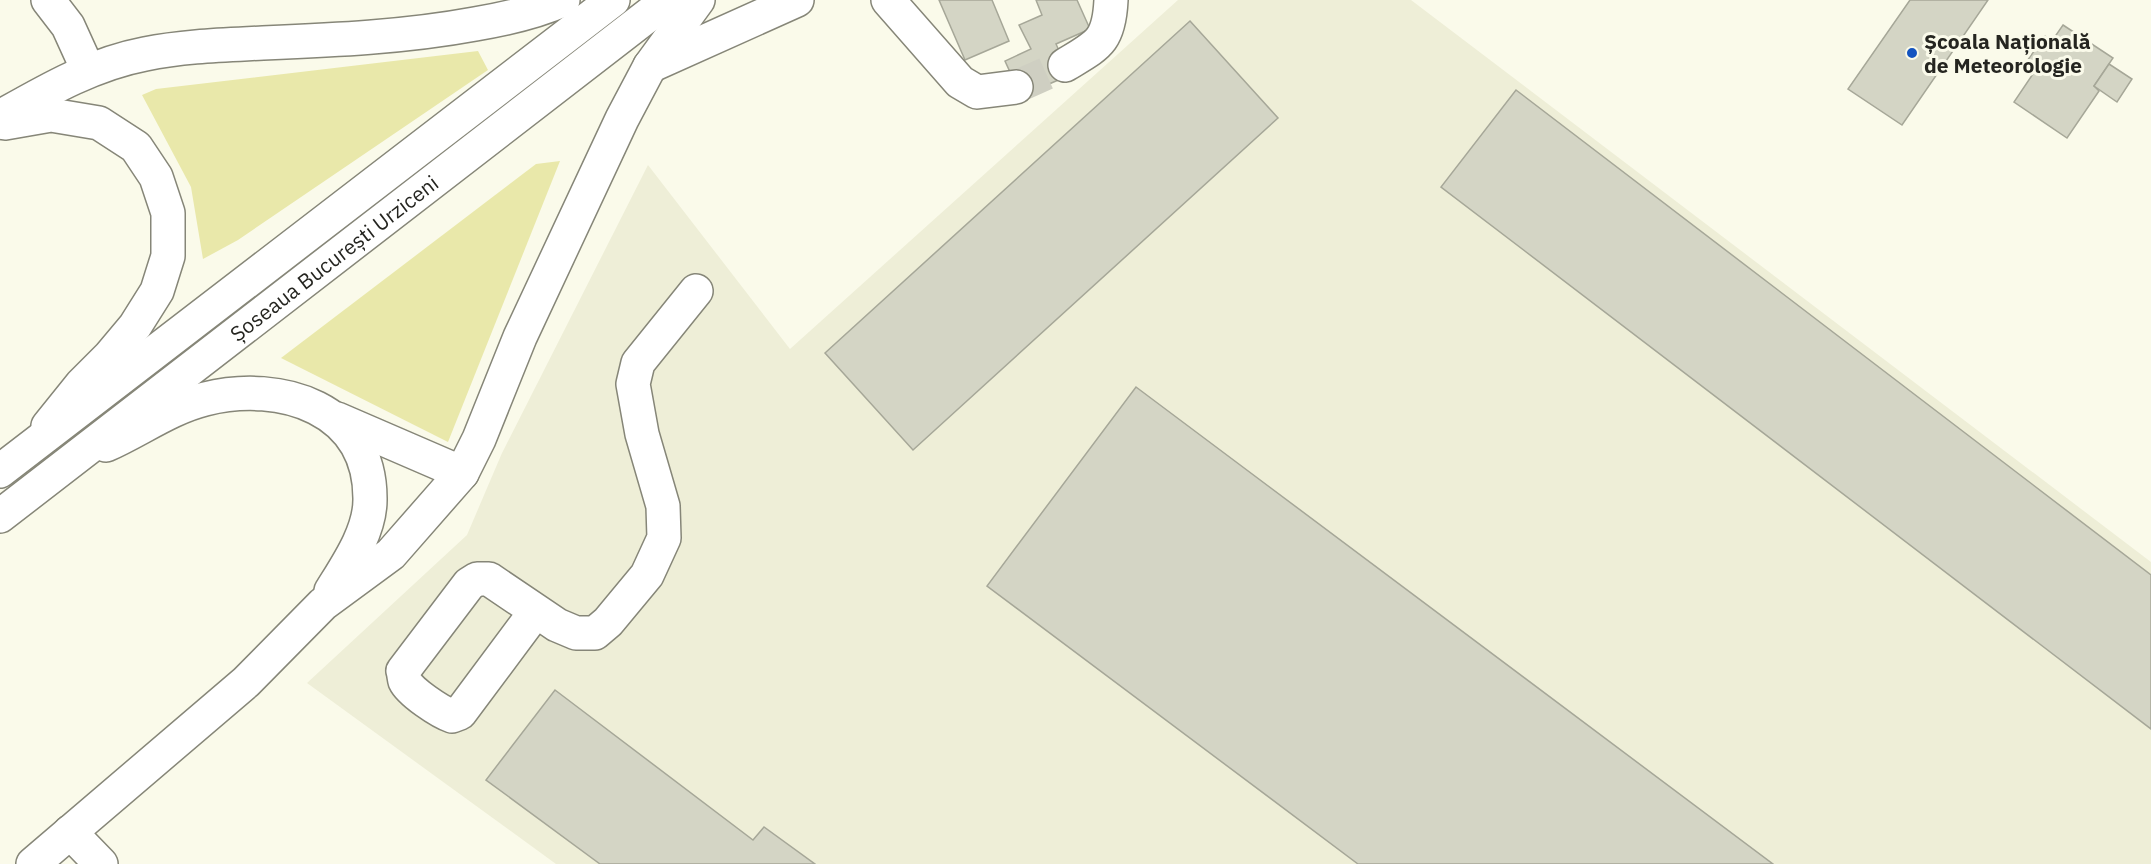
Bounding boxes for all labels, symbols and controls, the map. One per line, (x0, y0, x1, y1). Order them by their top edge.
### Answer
place label: Școala Națională de Meteorologie (1924, 27, 2091, 79)
marker: Școala Națională de Meteorologie (1905, 46, 1919, 60)
street label: Șoseaua București Urziceni (224, 169, 444, 347)

